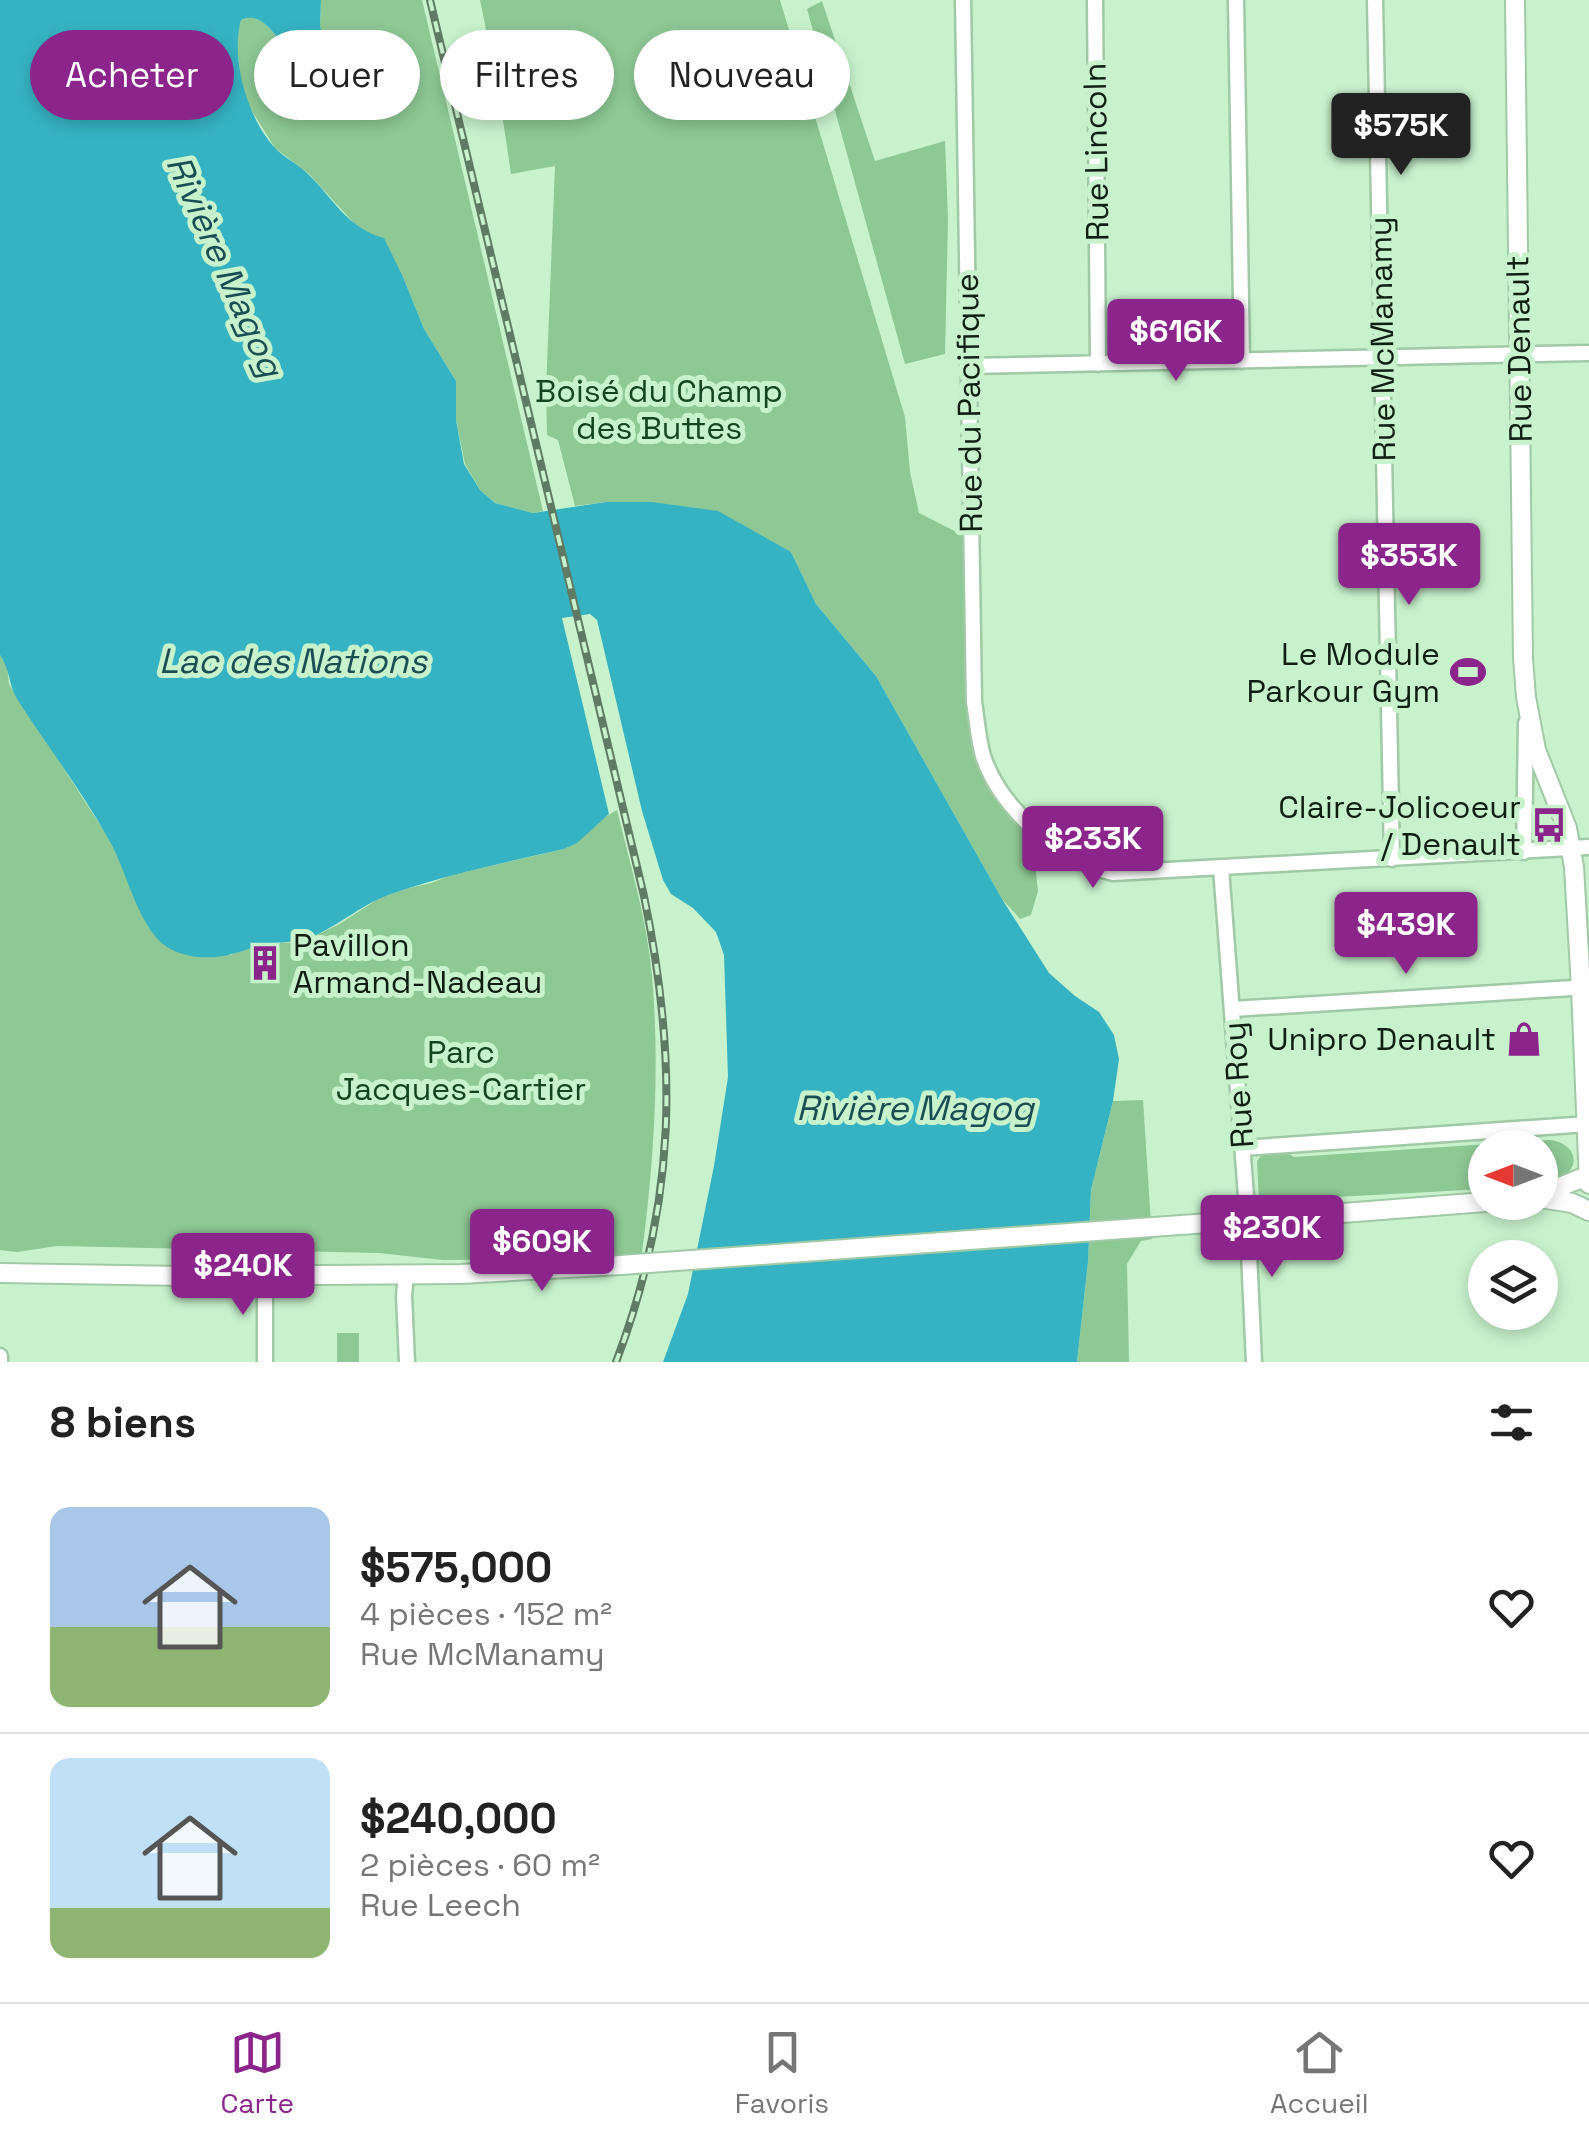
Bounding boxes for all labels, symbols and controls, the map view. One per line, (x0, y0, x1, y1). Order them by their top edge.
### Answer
chip: Acheter (30, 30, 234, 120)
chip: Louer (254, 30, 420, 120)
chip: Filtres (440, 30, 614, 120)
chip: Nouveau (634, 30, 850, 120)
street label: Rue Lincoln (1074, 63, 1118, 241)
pin: $575K (1331, 93, 1471, 178)
text: $575K (1353, 105, 1449, 145)
water label: Rivière Magog (157, 149, 294, 385)
street label: Rue McManamy (1360, 216, 1404, 462)
street label: Rue Denault (1497, 255, 1541, 443)
street label: Rue du Pacifique (947, 273, 991, 533)
pin: $616K (1106, 299, 1246, 384)
text: $616K (1129, 311, 1223, 351)
park label: Boisé du Champ des Buttes (535, 371, 783, 448)
pin: $353K (1339, 523, 1479, 608)
text: $353K (1360, 535, 1458, 575)
place label: Le Module Parkour Gym (1246, 634, 1440, 711)
water label: Lac des Nations (159, 639, 428, 683)
sports icon: Le Module Parkour Gym (1449, 653, 1487, 691)
place label: Claire-Jolicoeur / Denault (1278, 787, 1521, 864)
pin: $233K (1023, 806, 1163, 891)
bus stop icon: Claire-Jolicoeur / Denault (1530, 806, 1568, 844)
text: $233K (1044, 818, 1142, 858)
pin: $439K (1336, 892, 1476, 977)
text: $439K (1356, 904, 1456, 944)
place label: Pavillon Armand-Nadeau (293, 925, 542, 1002)
building icon: Pavillon Armand-Nadeau (246, 944, 284, 982)
place label: Unipro Denault (1267, 1019, 1496, 1059)
shop icon: Unipro Denault (1505, 1020, 1543, 1058)
street label: Rue Roy (1214, 1021, 1262, 1149)
park label: Parc Jacques-Cartier (336, 1032, 586, 1109)
water label: Rivière Magog (796, 1086, 1035, 1130)
north arrow (1468, 1130, 1558, 1220)
map controls (1468, 1130, 1558, 1330)
pin: $230K (1202, 1195, 1342, 1280)
text: $230K (1223, 1207, 1321, 1247)
pin: $609K (472, 1209, 612, 1294)
text: $609K (492, 1221, 592, 1261)
pin: $240K (173, 1233, 313, 1318)
button: layers (1468, 1240, 1558, 1330)
text: $240K (193, 1245, 293, 1285)
icon: filters (1484, 1395, 1539, 1450)
text: 8 biens (50, 1396, 196, 1449)
text: $575,000 (360, 1541, 552, 1594)
icon: home (130, 1547, 250, 1667)
icon: heart (1484, 1580, 1539, 1635)
text: 4 pièces · 152 m² (360, 1594, 612, 1634)
text: Rue McManamy (360, 1634, 605, 1674)
text: $240,000 (360, 1792, 557, 1845)
icon: home (130, 1798, 250, 1918)
icon: heart (1484, 1831, 1539, 1886)
text: 2 pièces · 60 m² (360, 1845, 600, 1885)
text: Rue Leech (360, 1885, 521, 1925)
tab: Carte (220, 2025, 294, 2121)
tab: Favoris (735, 2025, 829, 2121)
tab: Accueil (1270, 2025, 1369, 2121)

